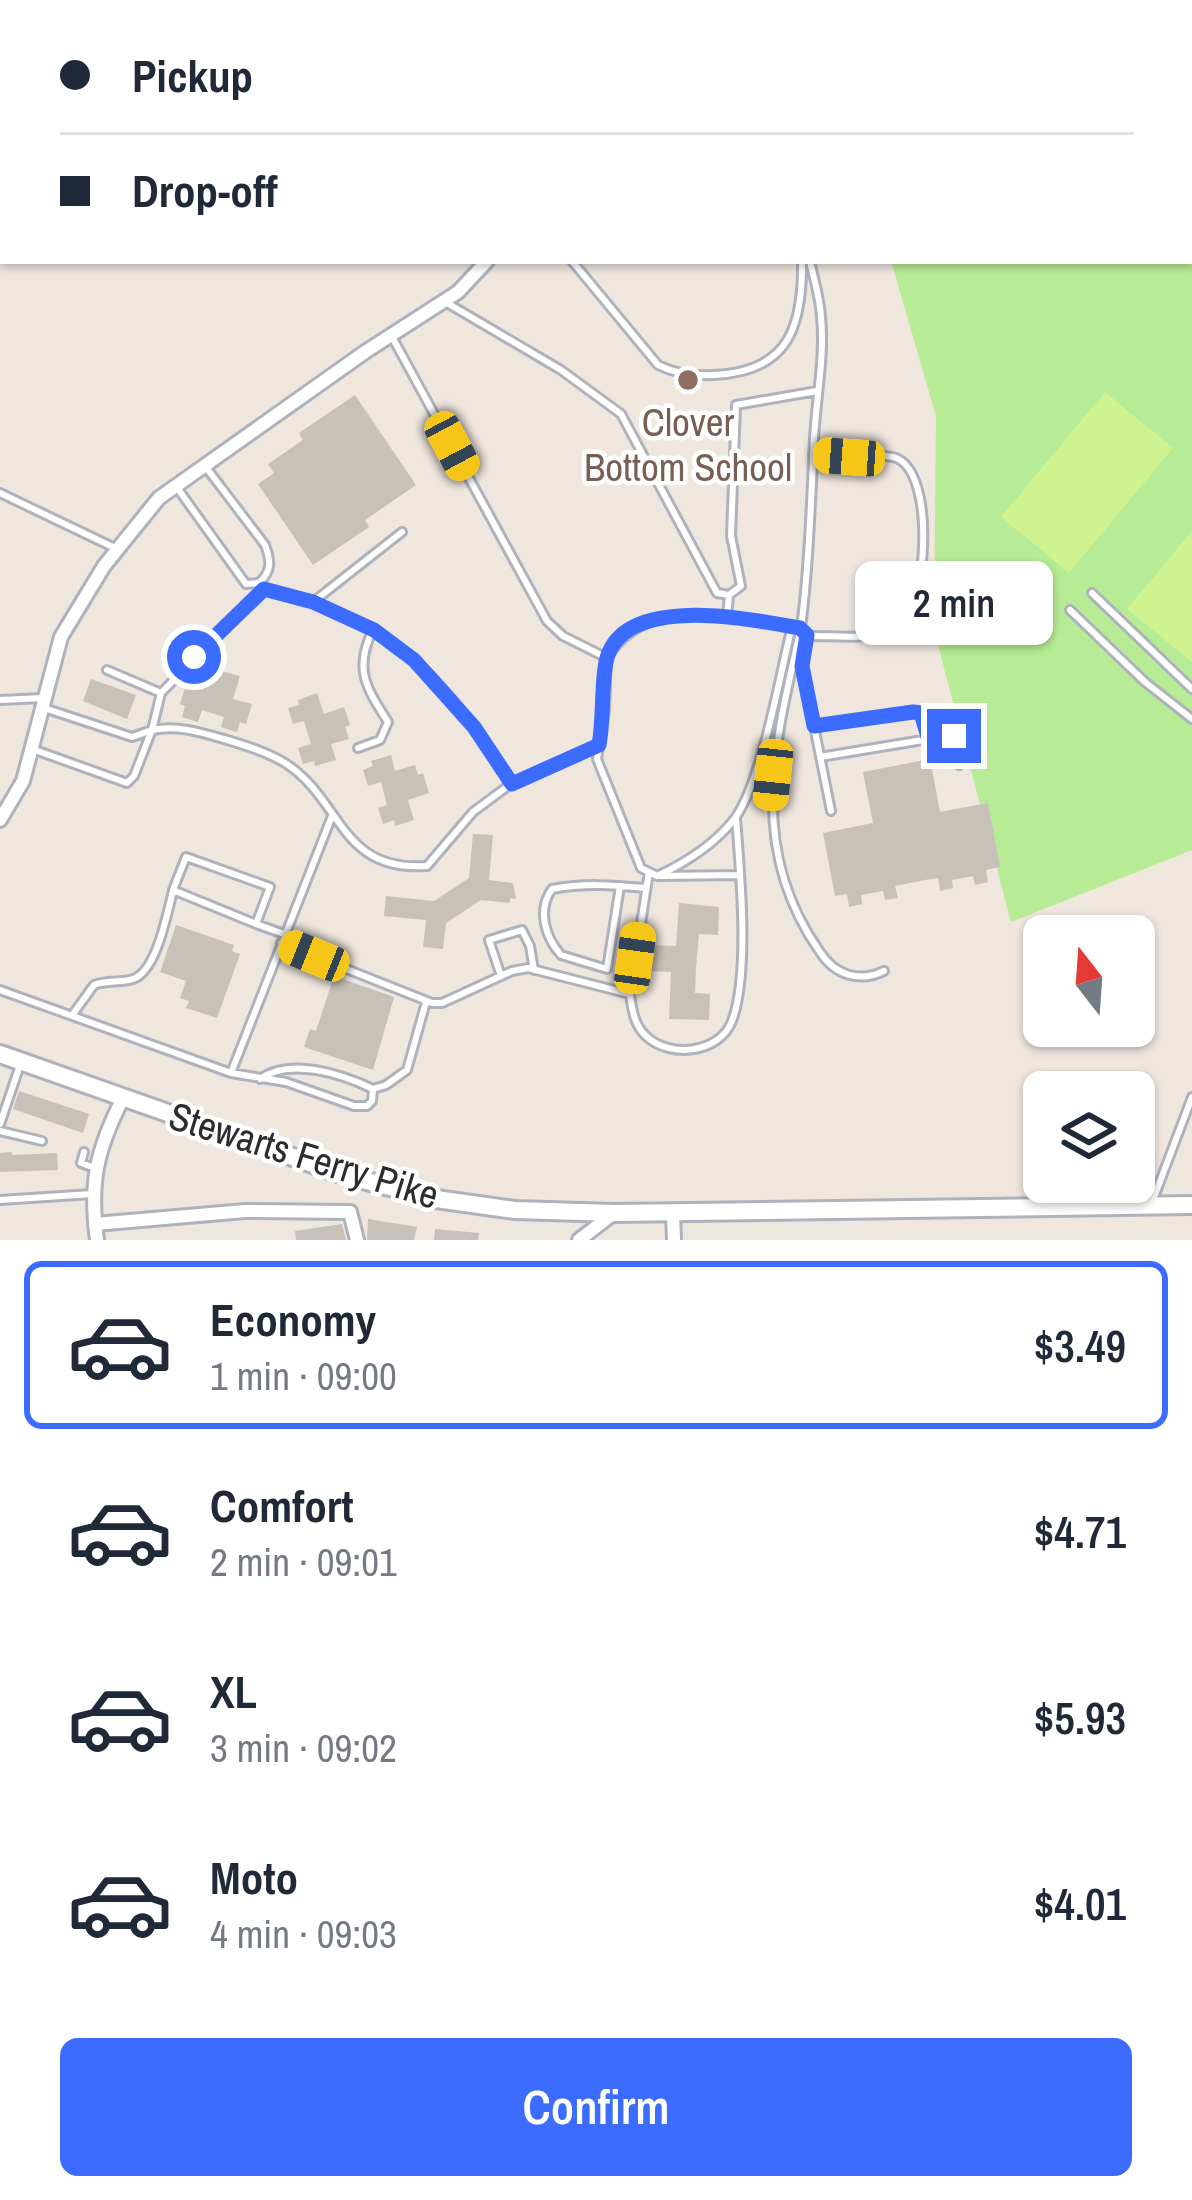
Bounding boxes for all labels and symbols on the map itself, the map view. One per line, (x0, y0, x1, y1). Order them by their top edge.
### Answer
marker: Clover Bottom School (675, 367, 701, 393)
place label: Clover Bottom School (584, 396, 792, 493)
car (419, 406, 485, 486)
car (812, 437, 886, 477)
callout: 2 min (855, 562, 1053, 646)
route start (167, 630, 221, 684)
route end (927, 709, 981, 763)
car (751, 737, 795, 813)
north arrow (1023, 915, 1155, 1047)
car (612, 920, 658, 996)
car (274, 926, 354, 986)
street label: Stewarts Ferry Pike (163, 1089, 445, 1221)

